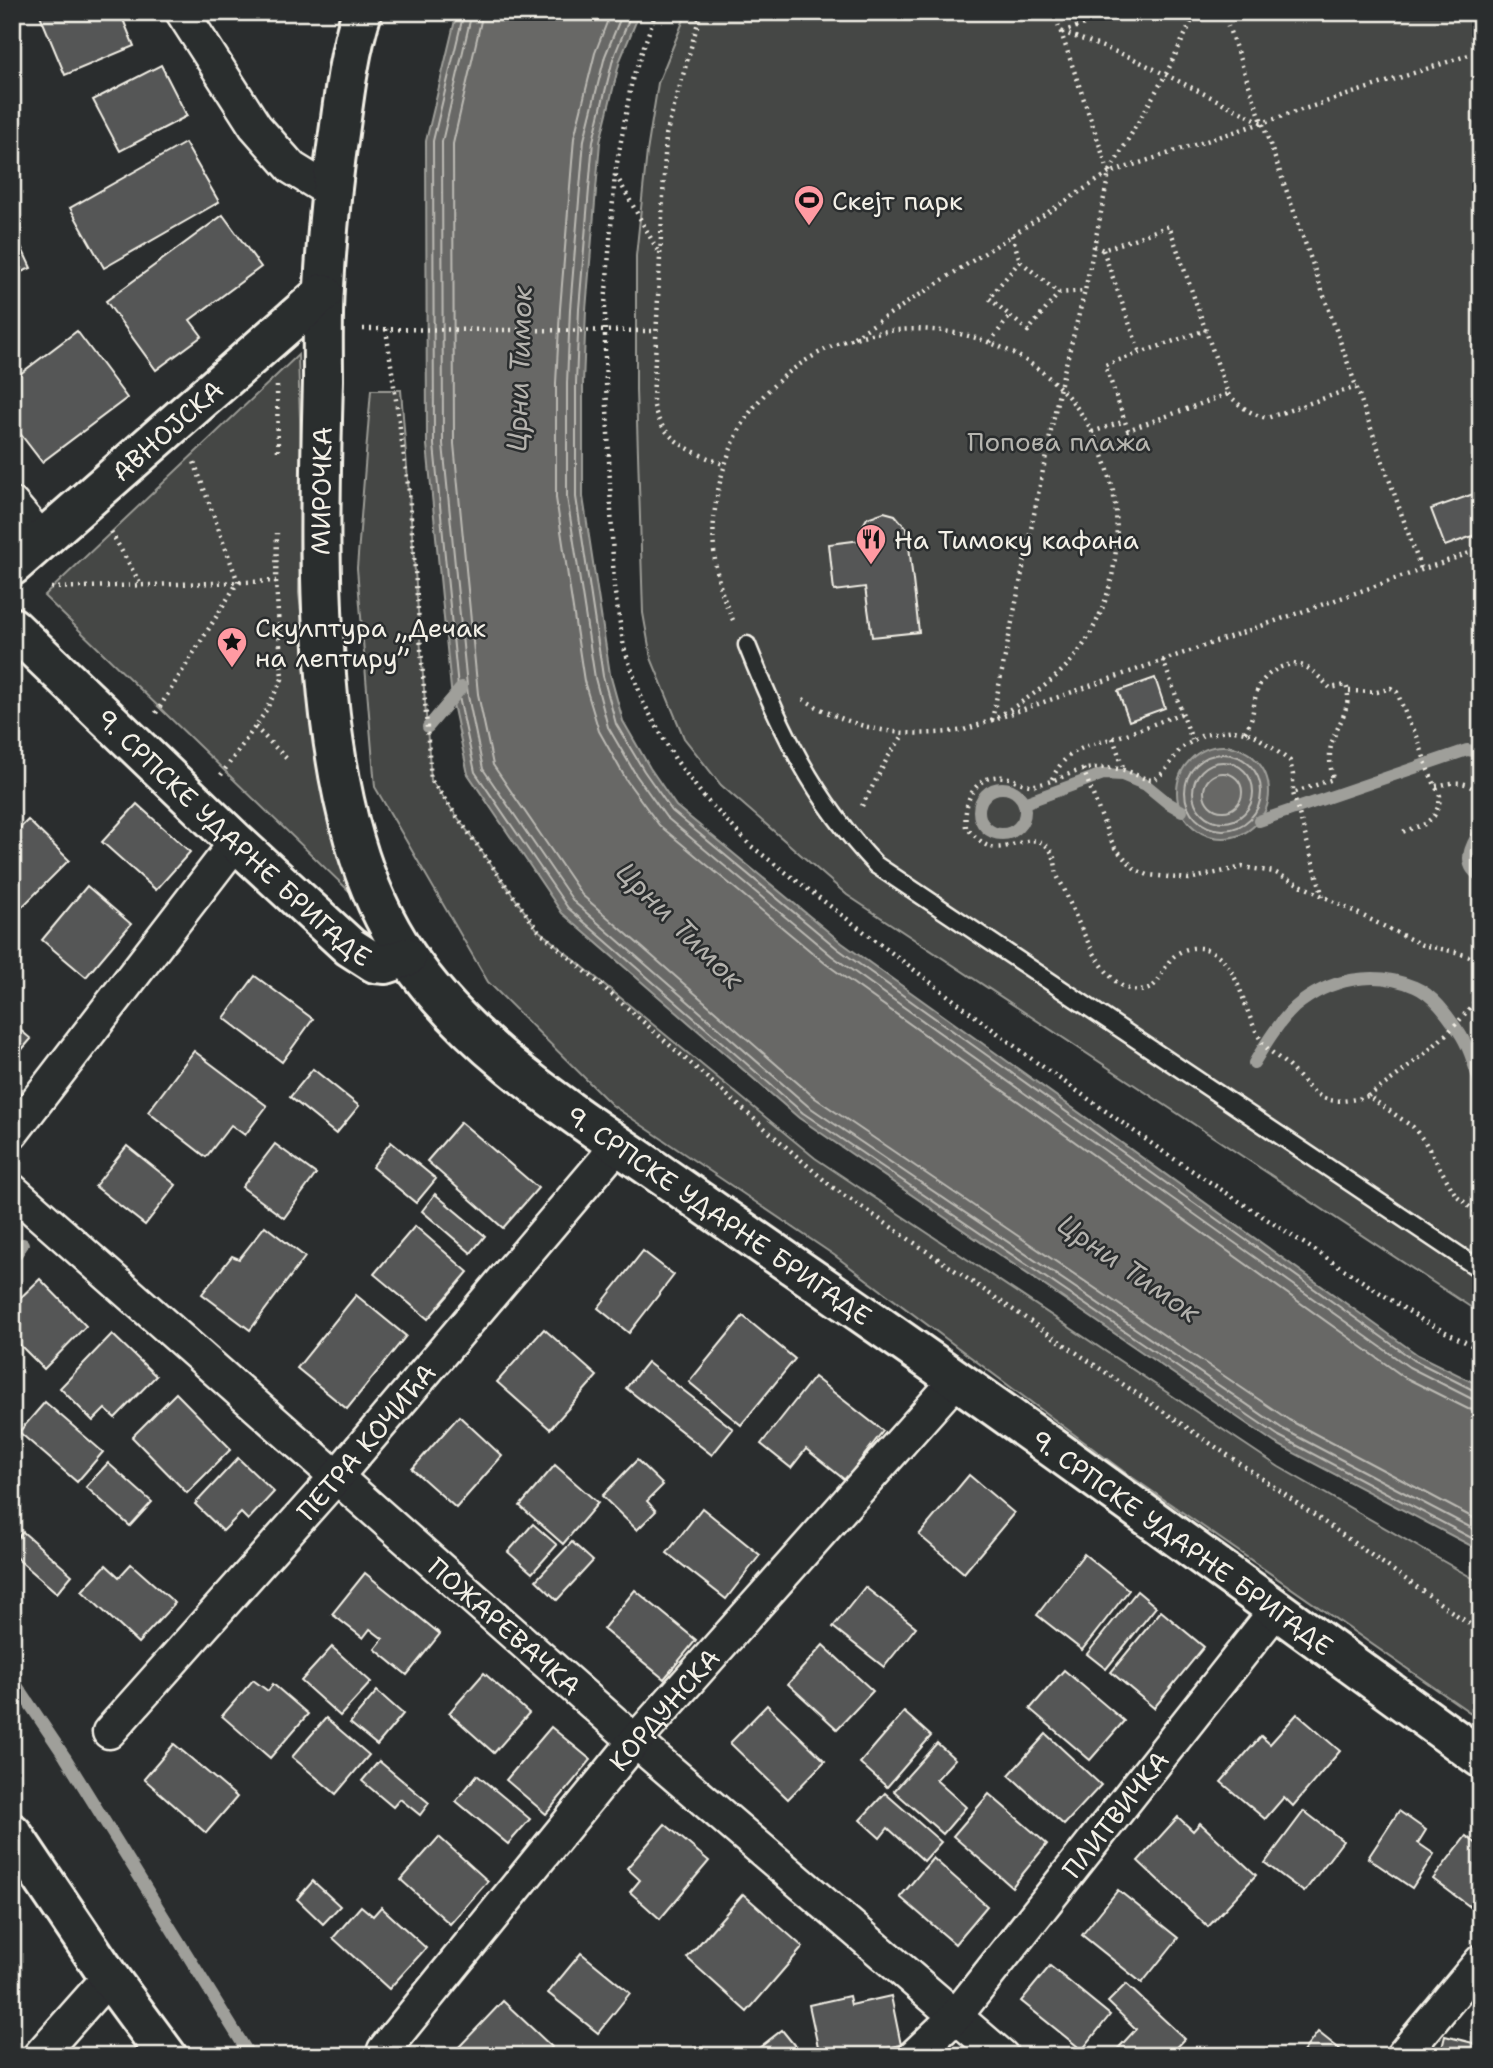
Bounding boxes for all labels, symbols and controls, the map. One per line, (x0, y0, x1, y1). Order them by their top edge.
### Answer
sports icon: Скејт парк (792, 183, 826, 227)
place label: Скејт парк (832, 183, 963, 218)
water label: Црни Тимок (497, 284, 541, 453)
street label: АВНОЈСКА (104, 372, 230, 489)
park label: Попова плажа (967, 424, 1151, 459)
street label: МИРОЧКА (302, 427, 340, 555)
restaurant icon: На Тимоку кафана (854, 522, 888, 566)
place label: На Тимоку кафана (894, 522, 1139, 557)
place label: Скулптура „Дечак на лептиру” (255, 610, 486, 675)
place icon: Скулптура „Дечак на лептиру” (215, 625, 249, 669)
street label: 9. СРПСКЕ УДАРНЕ БРИГАДЕ (89, 700, 379, 974)
water label: Црни Тимок (608, 853, 753, 998)
street label: 9. СРПСКЕ УДАРНЕ БРИГАДЕ (559, 1097, 879, 1333)
water label: Црни Тимок (1050, 1205, 1209, 1332)
street label: ПЕТРА КОЧИЋА (289, 1355, 443, 1527)
street label: 9. СРПСКЕ УДАРНЕ БРИГАДЕ (1025, 1421, 1341, 1663)
street label: ПОЖАРЕВАЧКА (421, 1549, 589, 1703)
street label: КОРДУНСКА (600, 1640, 727, 1778)
street label: ПЛИТВИЧКА (1054, 1743, 1176, 1885)

